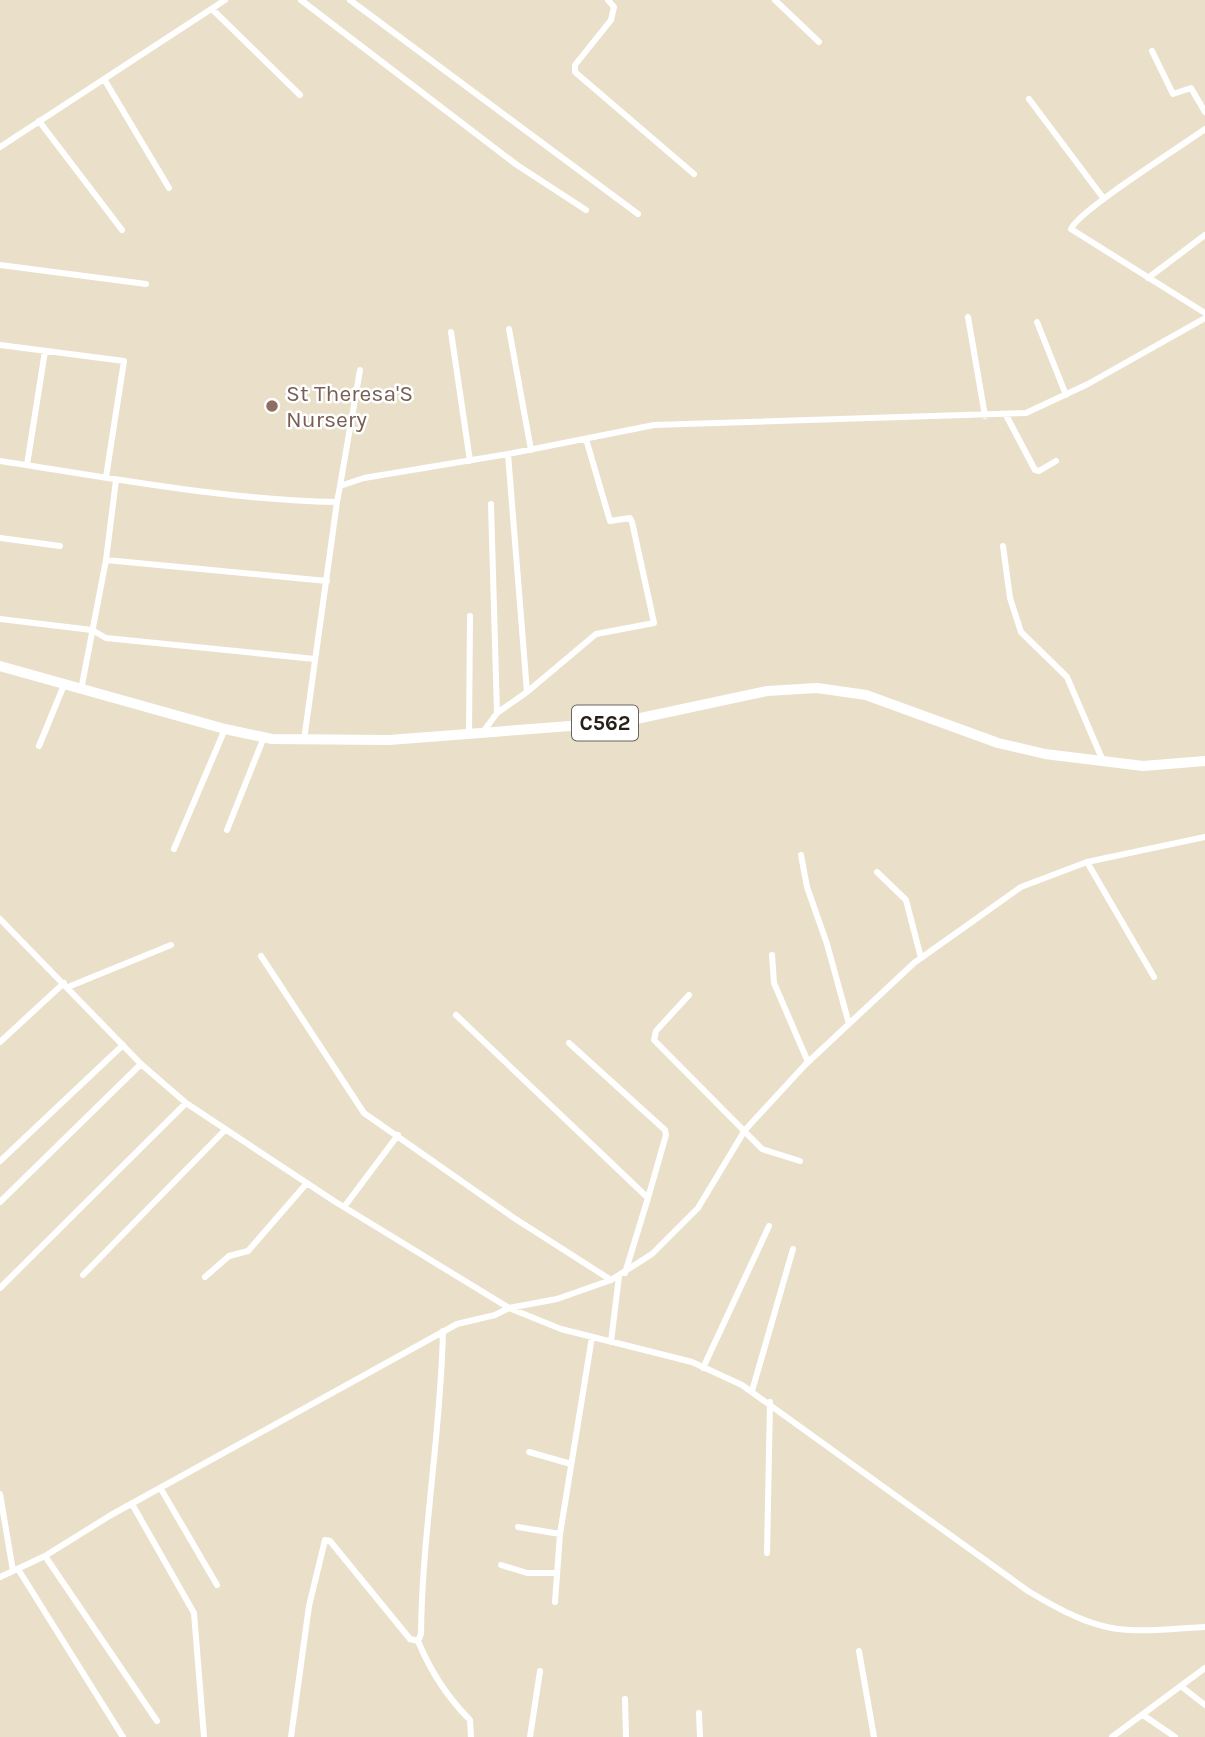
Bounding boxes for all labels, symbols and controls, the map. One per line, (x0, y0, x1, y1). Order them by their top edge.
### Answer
place label: St Theresa'S Nursery (286, 380, 413, 433)
marker: St Theresa'S Nursery (264, 398, 280, 414)
road number: C562 (572, 706, 638, 740)

